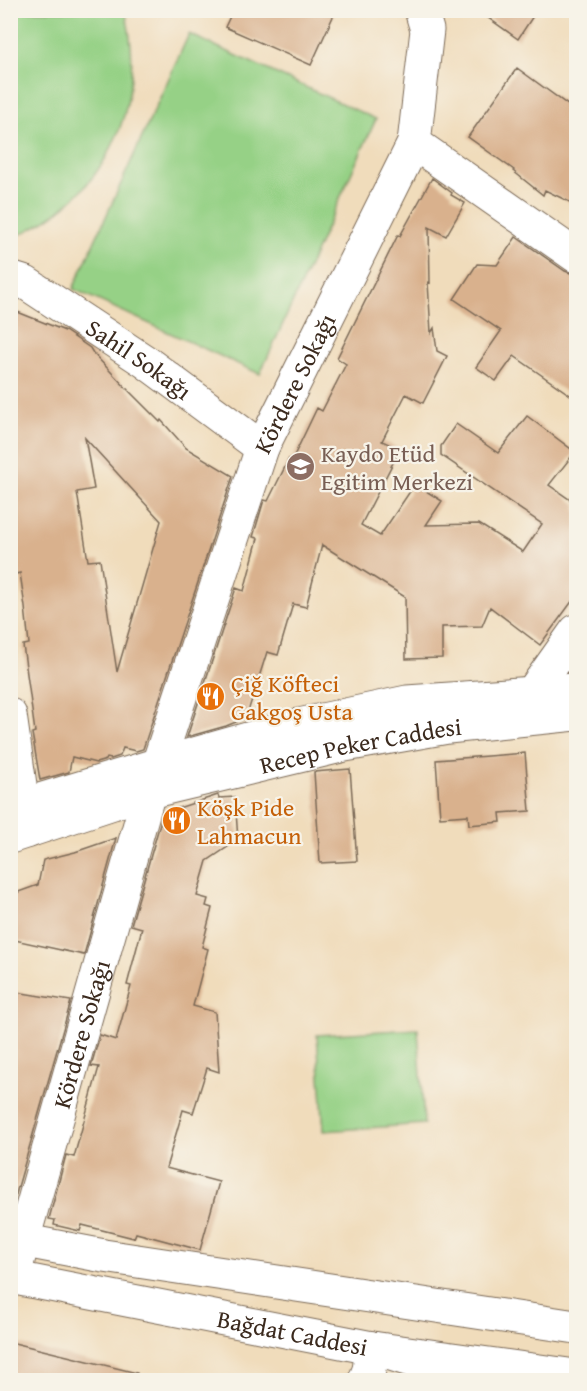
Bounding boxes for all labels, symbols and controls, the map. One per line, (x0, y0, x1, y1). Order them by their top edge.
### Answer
street label: Kördere Sokağı (245, 307, 344, 459)
street label: Sahil Sokağı (79, 310, 199, 408)
place label: Kaydo Etüd Egitim Merkezi (321, 436, 473, 499)
school or university icon: Kaydo Etüd Egitim Merkezi (284, 451, 316, 483)
place label: Çiğ Köfteci Gakgoş Usta (231, 666, 353, 729)
restaurant icon: Çiğ Köfteci Gakgoş Usta (194, 681, 226, 713)
street label: Recep Peker Caddesi (256, 708, 463, 782)
place label: Köşk Pide Lahmacun (197, 790, 302, 853)
restaurant icon: Köşk Pide Lahmacun (160, 805, 192, 837)
street label: Kördere Sokağı (43, 956, 118, 1112)
street label: Bağdat Caddesi (214, 1301, 371, 1364)

